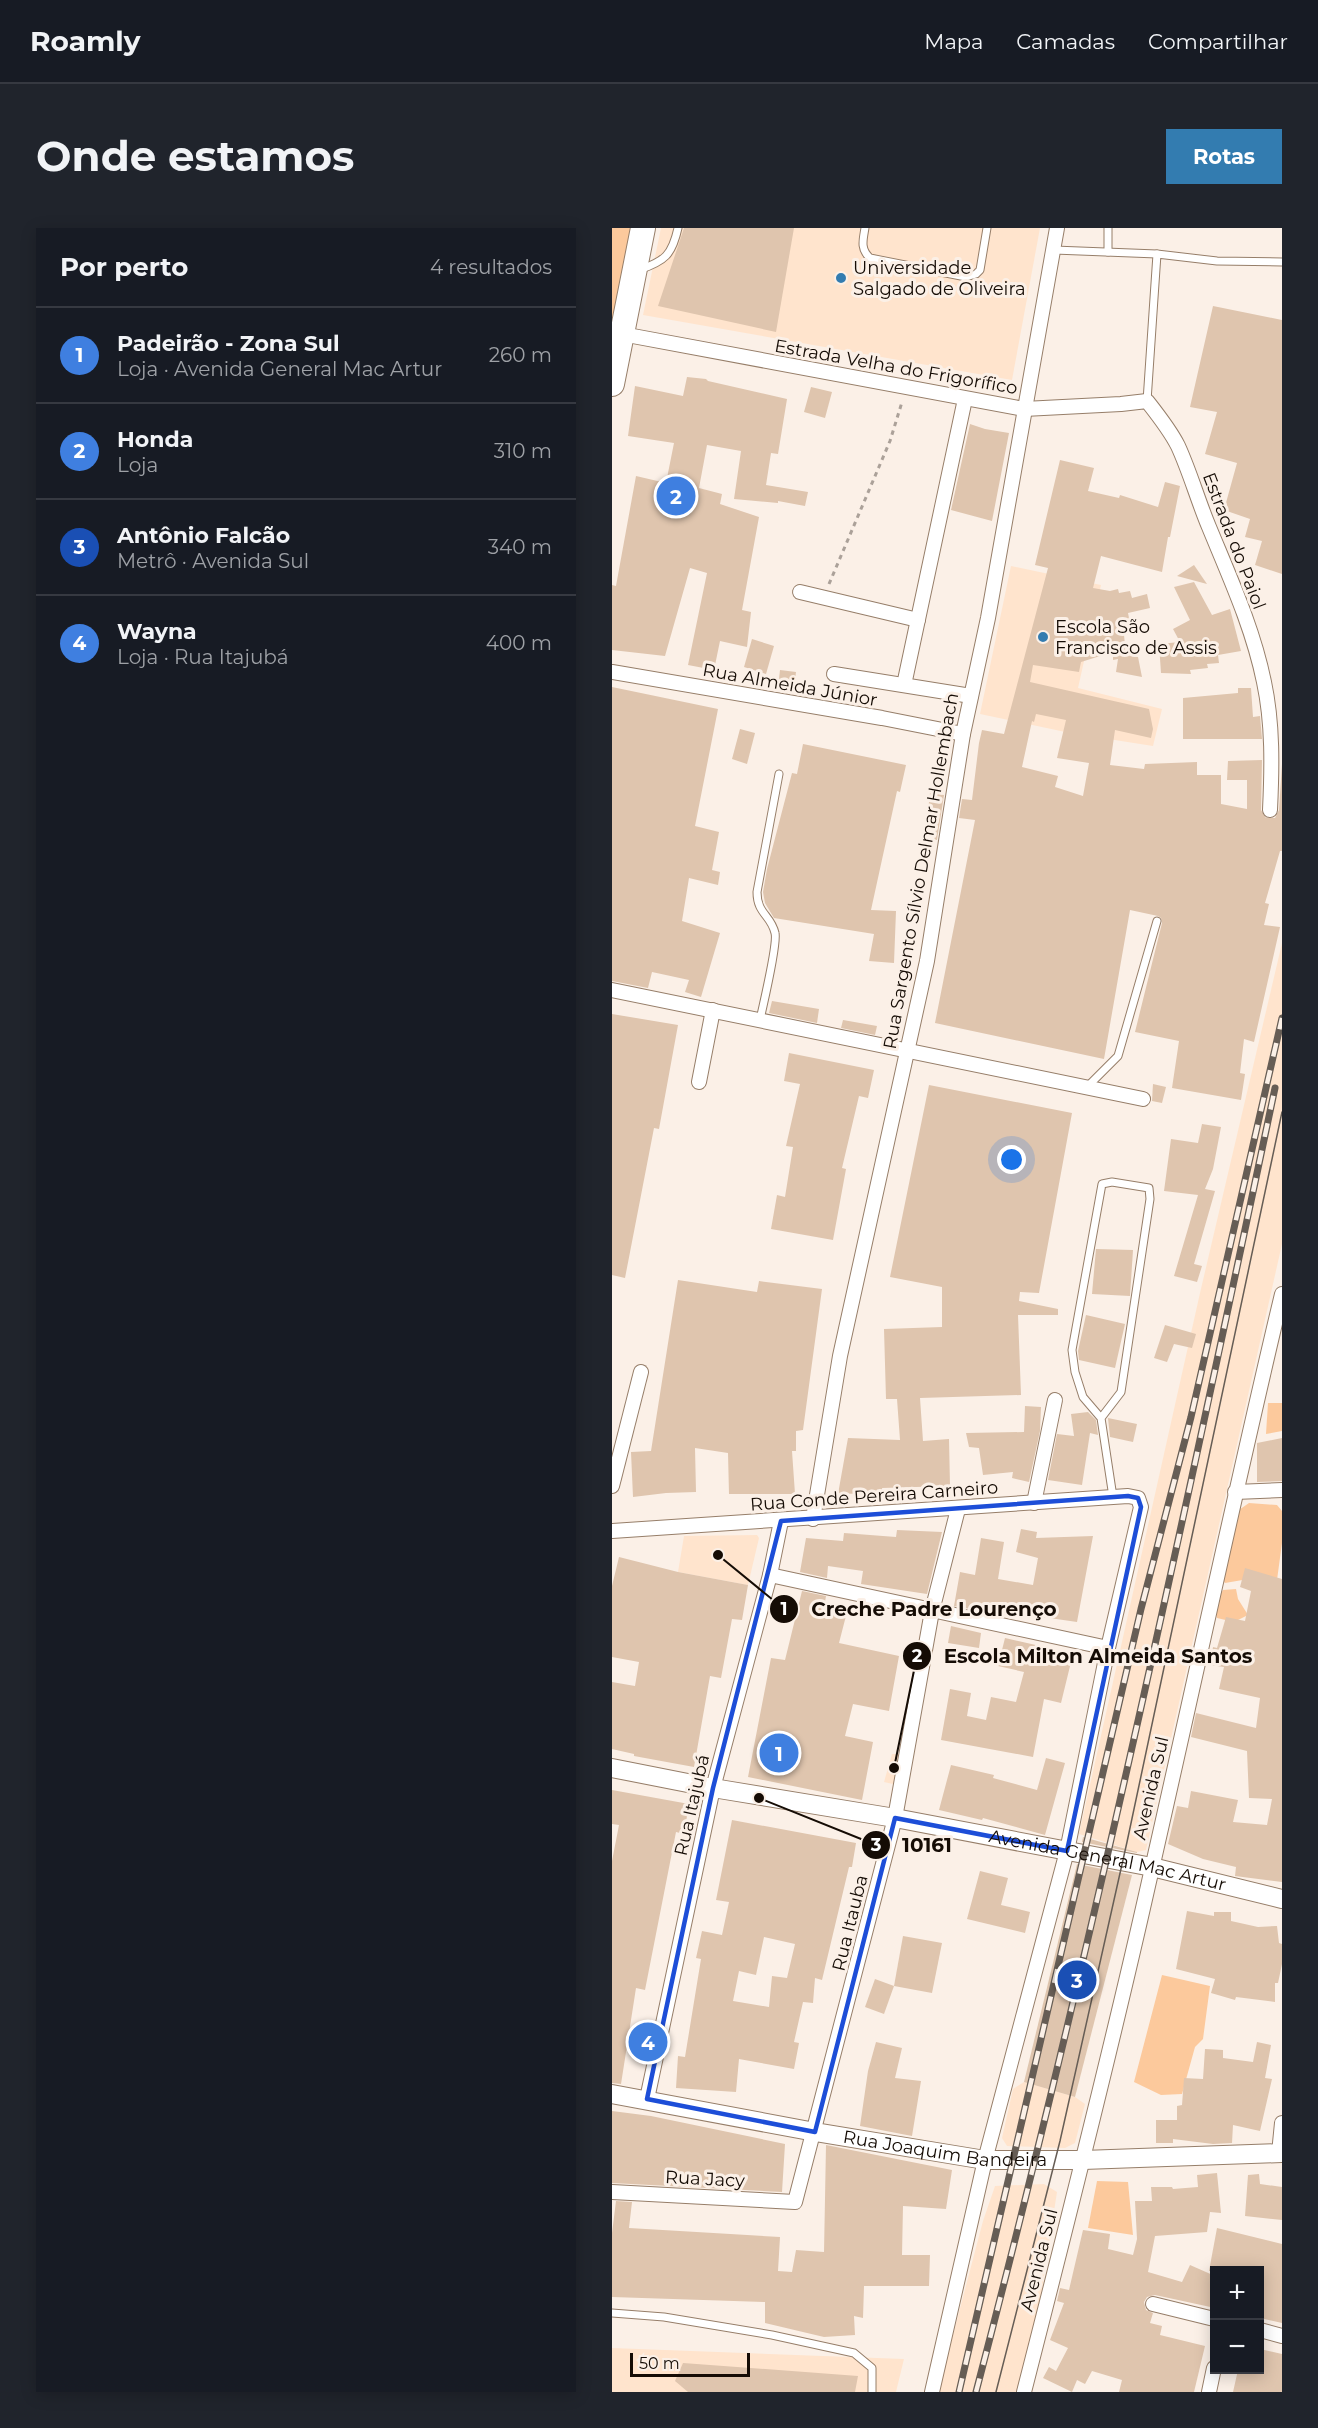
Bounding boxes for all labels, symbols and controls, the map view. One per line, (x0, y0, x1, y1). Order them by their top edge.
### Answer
text: Roamly (30, 24, 140, 58)
text: Mapa (924, 29, 983, 54)
text: Camadas (1016, 29, 1115, 54)
text: Compartilhar (1148, 29, 1288, 54)
button: Rotas (1166, 129, 1282, 184)
text: Onde estamos (36, 130, 354, 182)
text: Por perto (60, 251, 188, 283)
text: 4 resultados (430, 255, 552, 279)
place label: Universidade Salgado de Oliveira (853, 257, 1026, 300)
marker: Universidade Salgado de Oliveira (834, 271, 848, 285)
text: Padeirão - Zona Sul (117, 330, 340, 357)
street label: Estrada Velha do Frigorífico (773, 335, 1019, 399)
text: 1 (76, 343, 83, 367)
text: 260 m (489, 343, 552, 367)
text: Loja · Avenida General Mac Artur (117, 357, 442, 381)
text: Honda (117, 426, 193, 453)
text: 2 (74, 439, 85, 463)
text: 310 m (494, 439, 552, 463)
text: Loja (117, 453, 158, 477)
street label: Estrada do Paiol (1198, 469, 1270, 613)
pin: 2 (656, 474, 696, 518)
text: Antônio Falcão (117, 522, 290, 549)
text: 3 (74, 535, 85, 559)
text: 340 m (488, 535, 552, 559)
text: Metrô · Avenida Sul (117, 549, 309, 573)
place label: Escola São Francisco de Assis (1055, 616, 1217, 659)
text: Wayna (117, 618, 197, 645)
marker: Escola São Francisco de Assis (1036, 630, 1050, 644)
text: 4 (73, 631, 86, 655)
text: 400 m (486, 631, 552, 655)
text: Loja · Rua Itajubá (117, 645, 289, 669)
street label: Rua Almeida Júnior (701, 659, 879, 711)
street label: Rua Sargento Sílvio Delmar Hollembach (879, 691, 963, 1051)
your location (997, 1145, 1026, 1174)
street label: Rua Conde Pereira Carneiro (749, 1476, 999, 1516)
callout: Creche Padre Lourenço (769, 1590, 1068, 1628)
text: Creche Padre Lourenço (811, 1597, 1057, 1621)
text: 1 (780, 1598, 788, 1620)
callout: Escola Milton Almeida Santos (902, 1637, 1265, 1675)
text: Escola Milton Almeida Santos (944, 1644, 1253, 1668)
text: 2 (912, 1645, 923, 1667)
pin: 1 (760, 1730, 798, 1775)
street label: Avenida Sul (1128, 1734, 1174, 1842)
street label: Rua Itajubá (670, 1752, 714, 1858)
street label: Avenida General Mac Artur (987, 1825, 1228, 1896)
callout: 10161 (861, 1826, 964, 1864)
text: 10161 (902, 1833, 952, 1857)
text: 3 (870, 1834, 882, 1856)
street label: Rua Itauba (827, 1873, 873, 1973)
pin: 3 (1058, 1958, 1096, 2002)
pin: 4 (628, 2020, 668, 2064)
street label: Rua Joaquim Bandeira (841, 2126, 1047, 2172)
street label: Rua Jacy (665, 2166, 746, 2192)
street label: Avenida Sul (1016, 2206, 1062, 2314)
map controls (1210, 2266, 1264, 2374)
button: + (1210, 2266, 1264, 2320)
button: − (1210, 2320, 1264, 2374)
scale bar (630, 2350, 750, 2378)
text: 50 m (639, 2354, 680, 2373)

